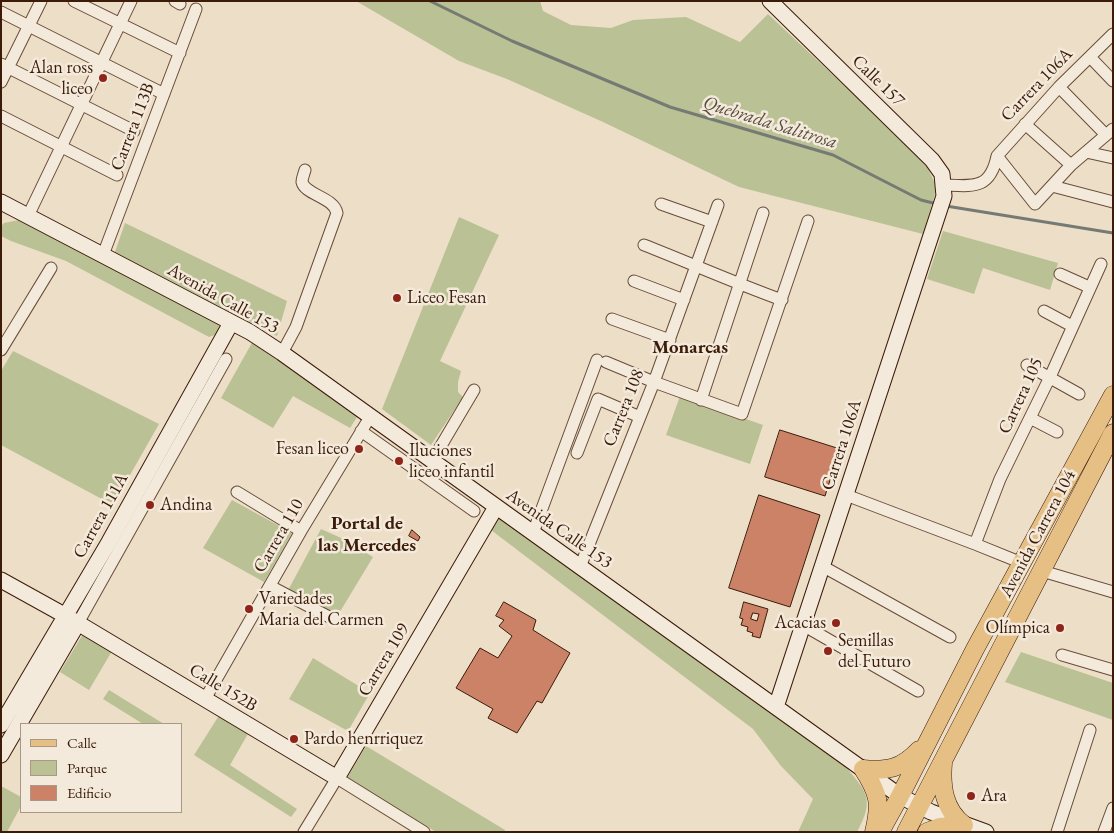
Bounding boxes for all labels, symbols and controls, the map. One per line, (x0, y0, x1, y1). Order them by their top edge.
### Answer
street label: Carrera 106A (997, 44, 1077, 126)
street label: Calle 157 (847, 51, 909, 111)
place label: Alan ross liceo (29, 57, 93, 100)
marker: Alan ross liceo (97, 72, 109, 84)
street label: Carrera 113B (106, 80, 160, 174)
water label: Quebrada Salitrosa (700, 92, 840, 154)
street label: Avenida Calle 153 (163, 259, 283, 339)
place label: Liceo Fesan (407, 287, 486, 309)
marker: Liceo Fesan (391, 292, 403, 304)
district label: Monarcas (652, 337, 728, 359)
street label: Carrera 105 (994, 354, 1048, 438)
street label: Carrera 108 (599, 366, 649, 450)
street label: Carrera 106A (817, 397, 867, 493)
place label: Fesan liceo (276, 438, 349, 460)
place label: Iluciones liceo infantil (409, 440, 494, 482)
marker: Fesan liceo (353, 443, 365, 455)
marker: Iluciones liceo infantil (393, 455, 405, 467)
street label: Avenida Carrera 104 (995, 467, 1081, 601)
street label: Carrera 111A (69, 470, 133, 562)
street label: Avenida Calle 153 (502, 484, 616, 574)
place label: Andina (160, 494, 212, 516)
street label: Carrera 110 (249, 495, 309, 577)
marker: Andina (144, 499, 156, 511)
district label: Portal de las Mercedes (318, 513, 416, 557)
place label: Variedades Maria del Carmen (259, 588, 384, 630)
marker: Variedades Maria del Carmen (243, 603, 255, 615)
place label: Acacias (775, 612, 826, 634)
marker: Acacias (830, 617, 842, 629)
place label: Olímpica (986, 617, 1050, 639)
street label: Carrera 109 (354, 619, 414, 701)
marker: Olímpica (1054, 622, 1066, 634)
place label: Semillas del Futuro (838, 630, 911, 672)
marker: Semillas del Futuro (822, 645, 834, 657)
street label: Calle 152B (185, 659, 261, 717)
legend (20, 723, 182, 813)
place label: Pardo henrriquez (304, 728, 423, 750)
text: Calle (67, 733, 97, 752)
marker: Pardo henrriquez (288, 733, 300, 745)
text: Parque (67, 758, 107, 777)
text: Edificio (67, 783, 111, 802)
place label: Ara (981, 785, 1007, 807)
marker: Ara (965, 790, 977, 802)

